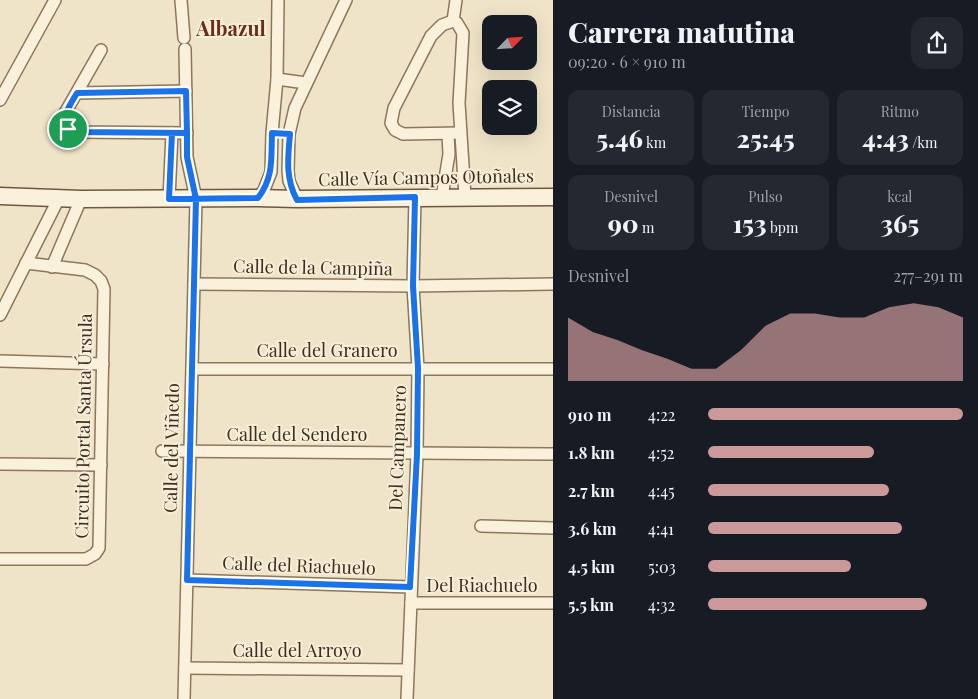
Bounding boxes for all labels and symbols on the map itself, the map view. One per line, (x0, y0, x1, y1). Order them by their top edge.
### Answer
district label: Albazul (195, 14, 266, 41)
north arrow (482, 15, 538, 70)
pin (47, 108, 89, 150)
street label: Calle Vía Campos Otoñales (318, 163, 534, 191)
street label: Calle de la Campiña (233, 254, 393, 280)
street label: Circuito Portal Santa Úrsula (69, 313, 97, 539)
street label: Calle del Granero (256, 338, 398, 362)
street label: Calle del Viñedo (158, 383, 184, 513)
street label: Del Campanero (383, 385, 411, 511)
street label: Calle del Sendero (227, 422, 368, 446)
street label: Calle del Riachuelo (222, 550, 376, 580)
street label: Del Riachuelo (426, 573, 538, 597)
street label: Calle del Arroyo (232, 638, 362, 662)

